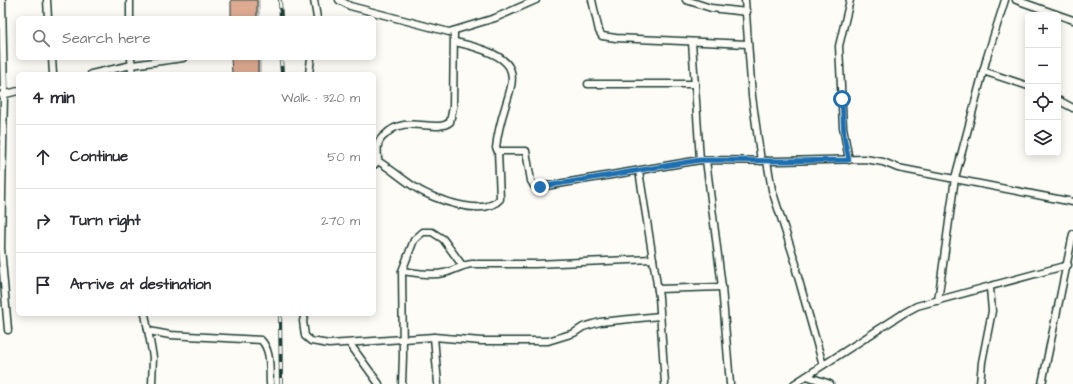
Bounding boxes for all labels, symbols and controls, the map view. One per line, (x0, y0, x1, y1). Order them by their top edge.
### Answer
map controls (1025, 12, 1061, 156)
button: + (1025, 12, 1061, 48)
search box (16, 16, 376, 60)
icon: search (30, 27, 52, 49)
text: Search here (62, 28, 151, 49)
button: − (1025, 48, 1061, 84)
button: locate (1025, 84, 1061, 120)
text: 4 min (32, 86, 75, 110)
text: Walk · 320 m (281, 89, 360, 107)
route start (833, 90, 851, 108)
button: layers (1025, 120, 1061, 156)
icon: ahead (32, 146, 54, 168)
text: Continue (70, 146, 128, 167)
text: 50 m (327, 148, 360, 166)
route end (531, 178, 549, 196)
icon: right (32, 210, 54, 232)
text: Turn right (70, 210, 141, 231)
text: 270 m (321, 212, 360, 230)
icon: arrive (32, 274, 54, 296)
text: Arrive at destination (70, 274, 211, 295)

